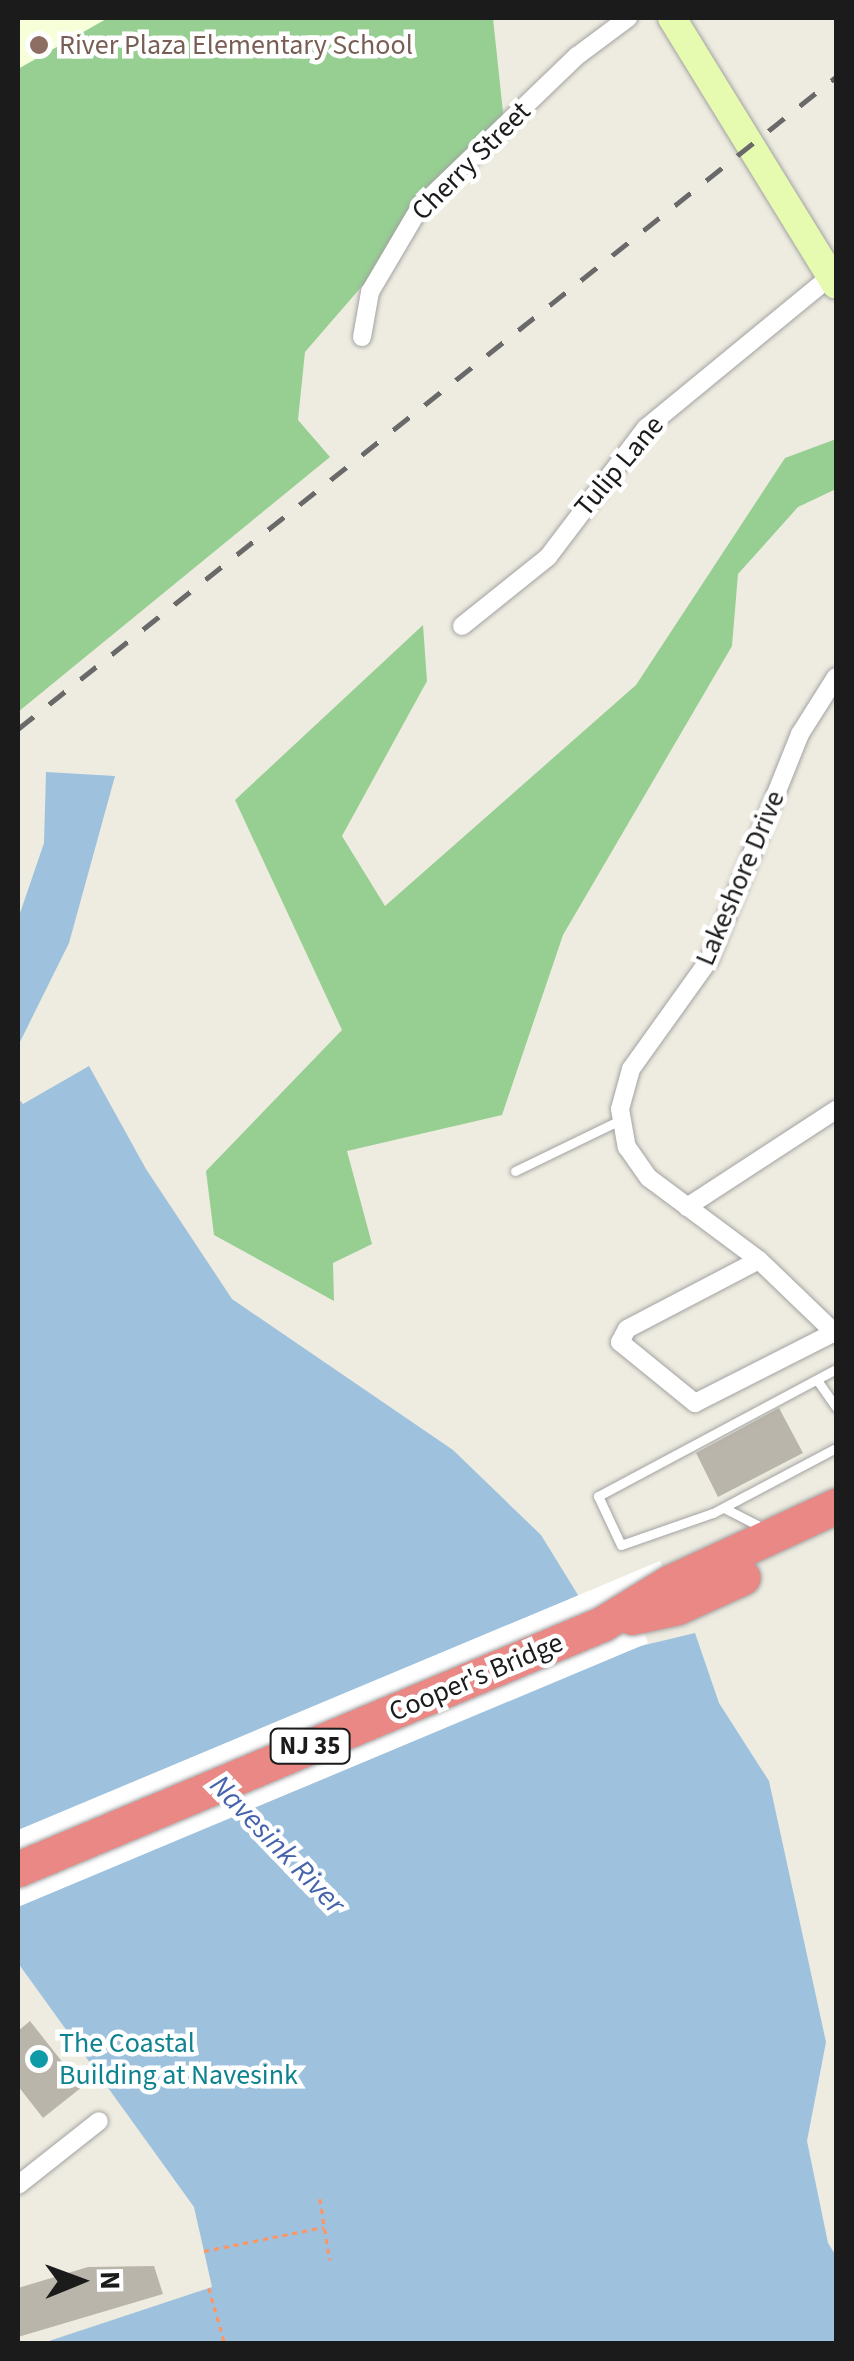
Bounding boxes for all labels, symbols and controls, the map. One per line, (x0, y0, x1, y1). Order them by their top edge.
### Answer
place label: River Plaza Elementary School (59, 28, 413, 62)
marker: River Plaza Elementary School (28, 34, 50, 56)
street label: Cherry Street (405, 95, 537, 227)
street label: Tulip Lane (567, 409, 671, 523)
street label: Lakeshore Drive (688, 786, 792, 970)
street label: Cooper's Bridge (384, 1625, 568, 1729)
road number: NJ 35 (268, 1726, 352, 1766)
water label: Navesink River (202, 1768, 352, 1922)
place label: The Coastal Building at Navesink (59, 2026, 298, 2092)
marker: The Coastal Building at Navesink (28, 2048, 50, 2070)
north arrow (30, 2231, 130, 2331)
text: N (90, 2271, 130, 2290)

